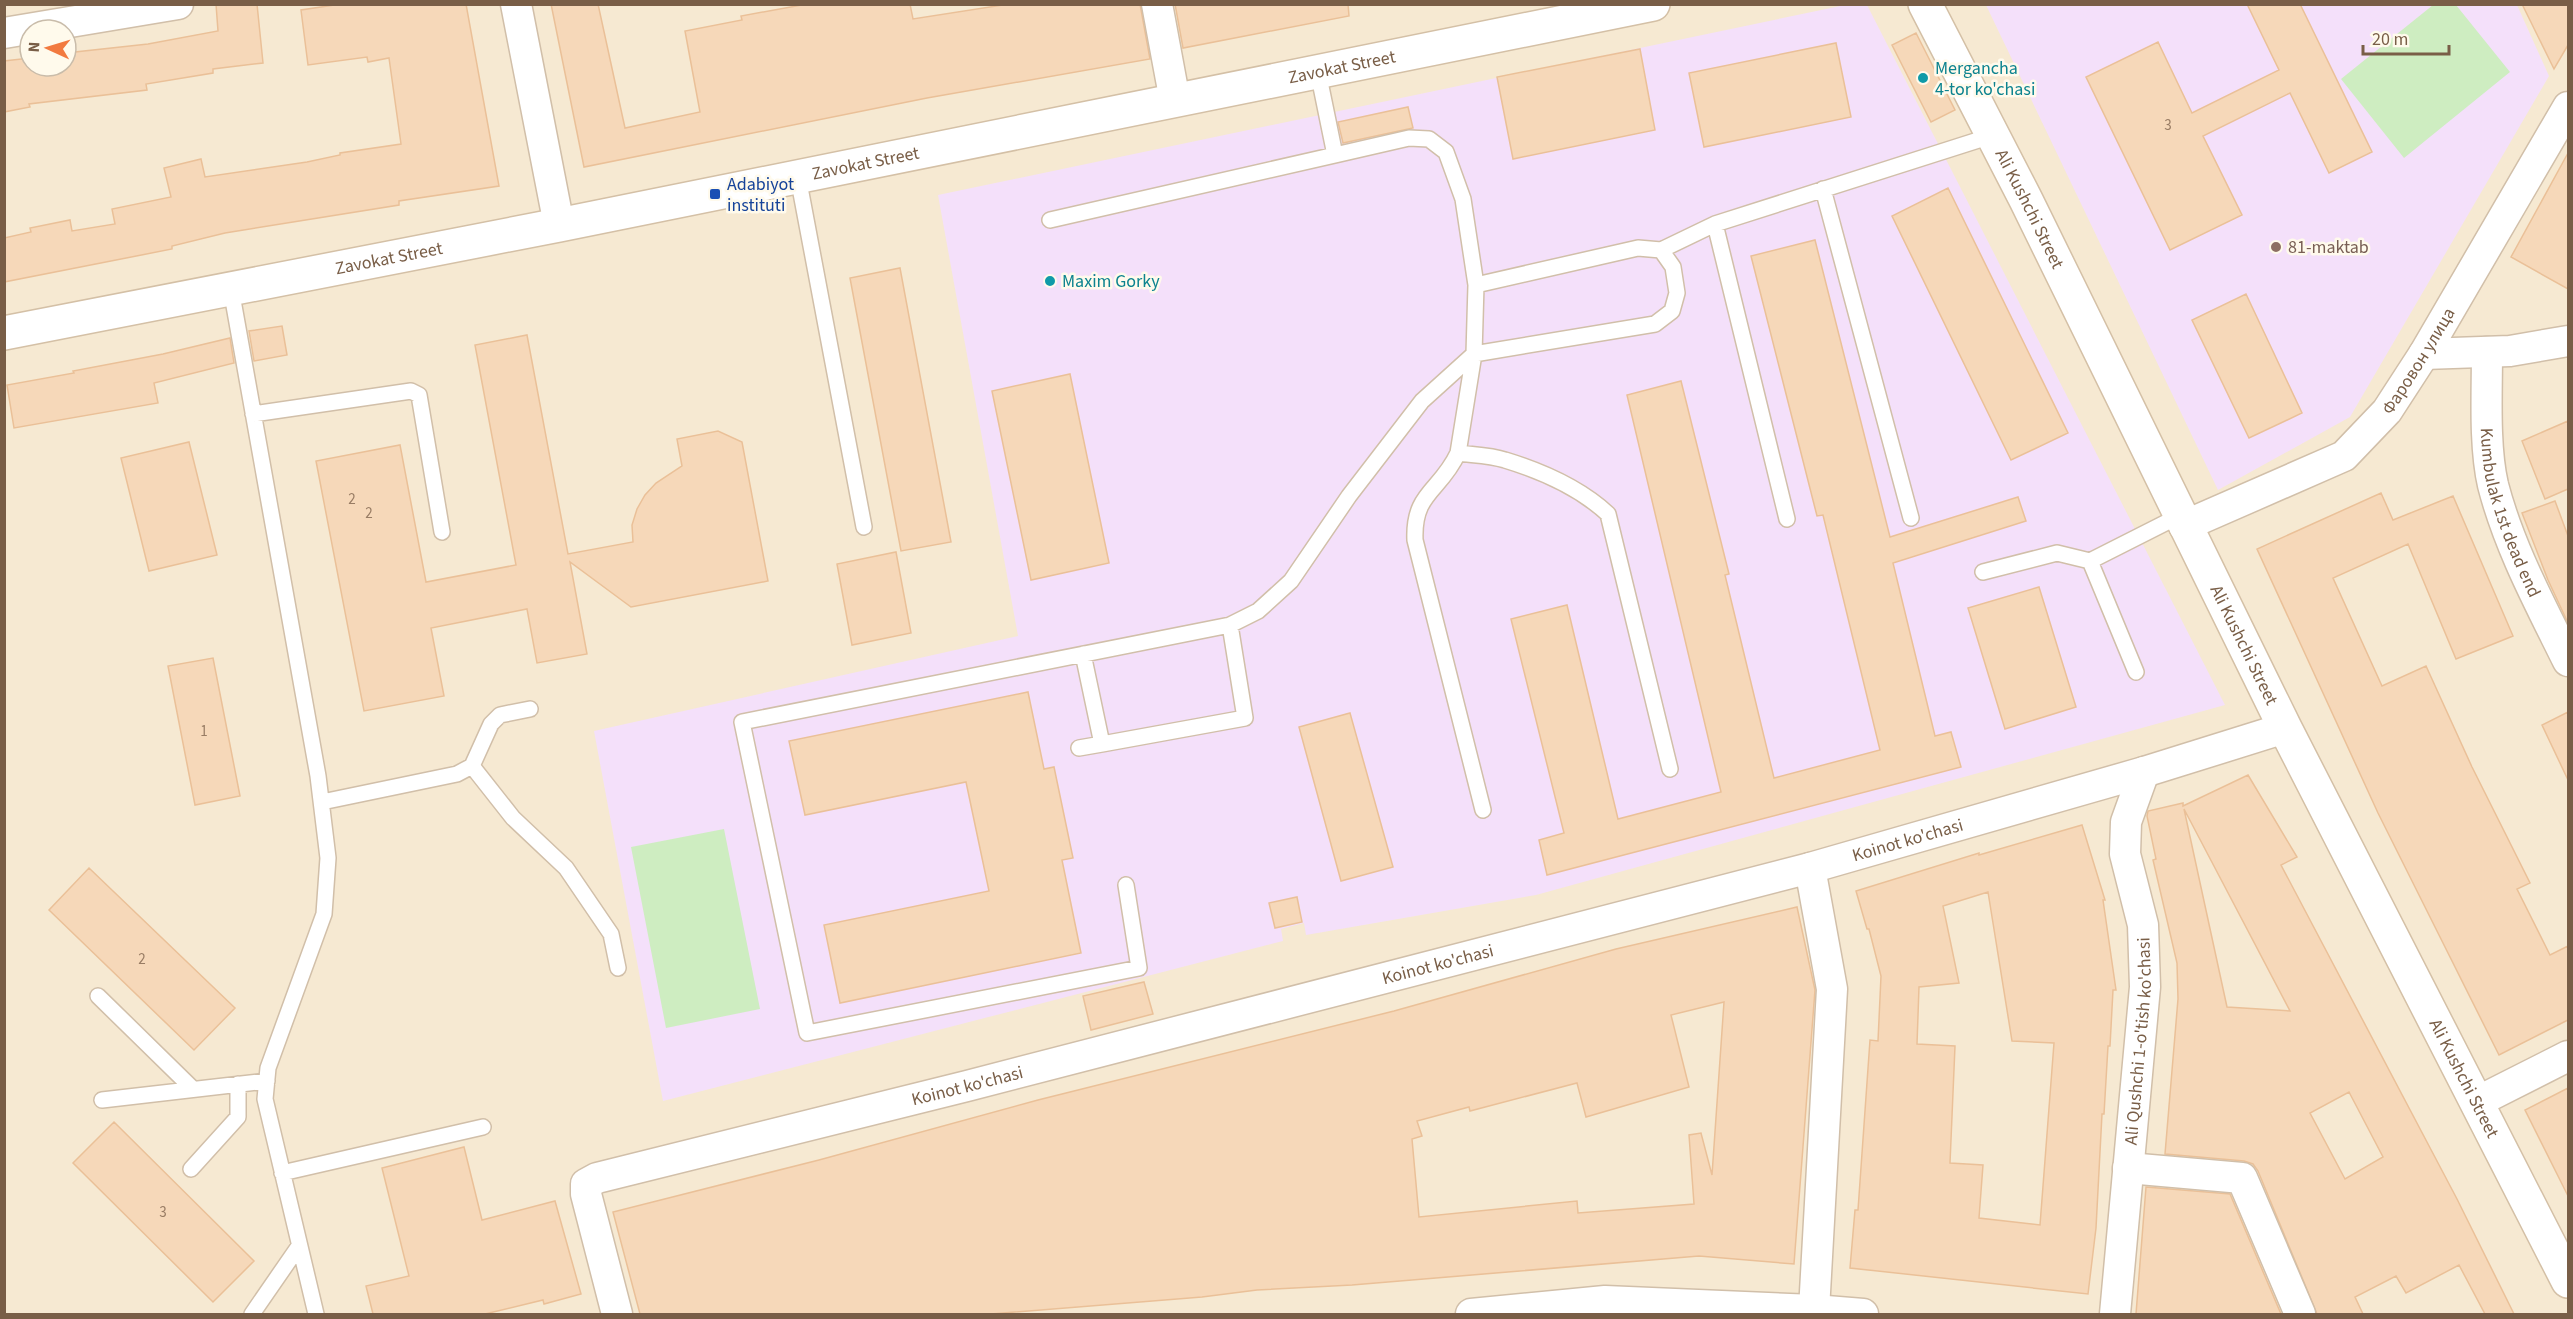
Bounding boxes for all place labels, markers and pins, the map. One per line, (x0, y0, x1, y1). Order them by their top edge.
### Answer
place label: Mergancha 4-tor ko'chasi (1935, 56, 2035, 102)
marker: Mergancha 4-tor ko'chasi (1916, 71, 1930, 85)
place label: Adabiyot instituti (727, 172, 794, 218)
marker: Adabiyot instituti (708, 187, 722, 201)
place label: 81-maktab (2288, 235, 2369, 260)
marker: 81-maktab (2269, 240, 2283, 254)
place label: Maxim Gorky (1062, 269, 1160, 294)
marker: Maxim Gorky (1043, 274, 1057, 288)

